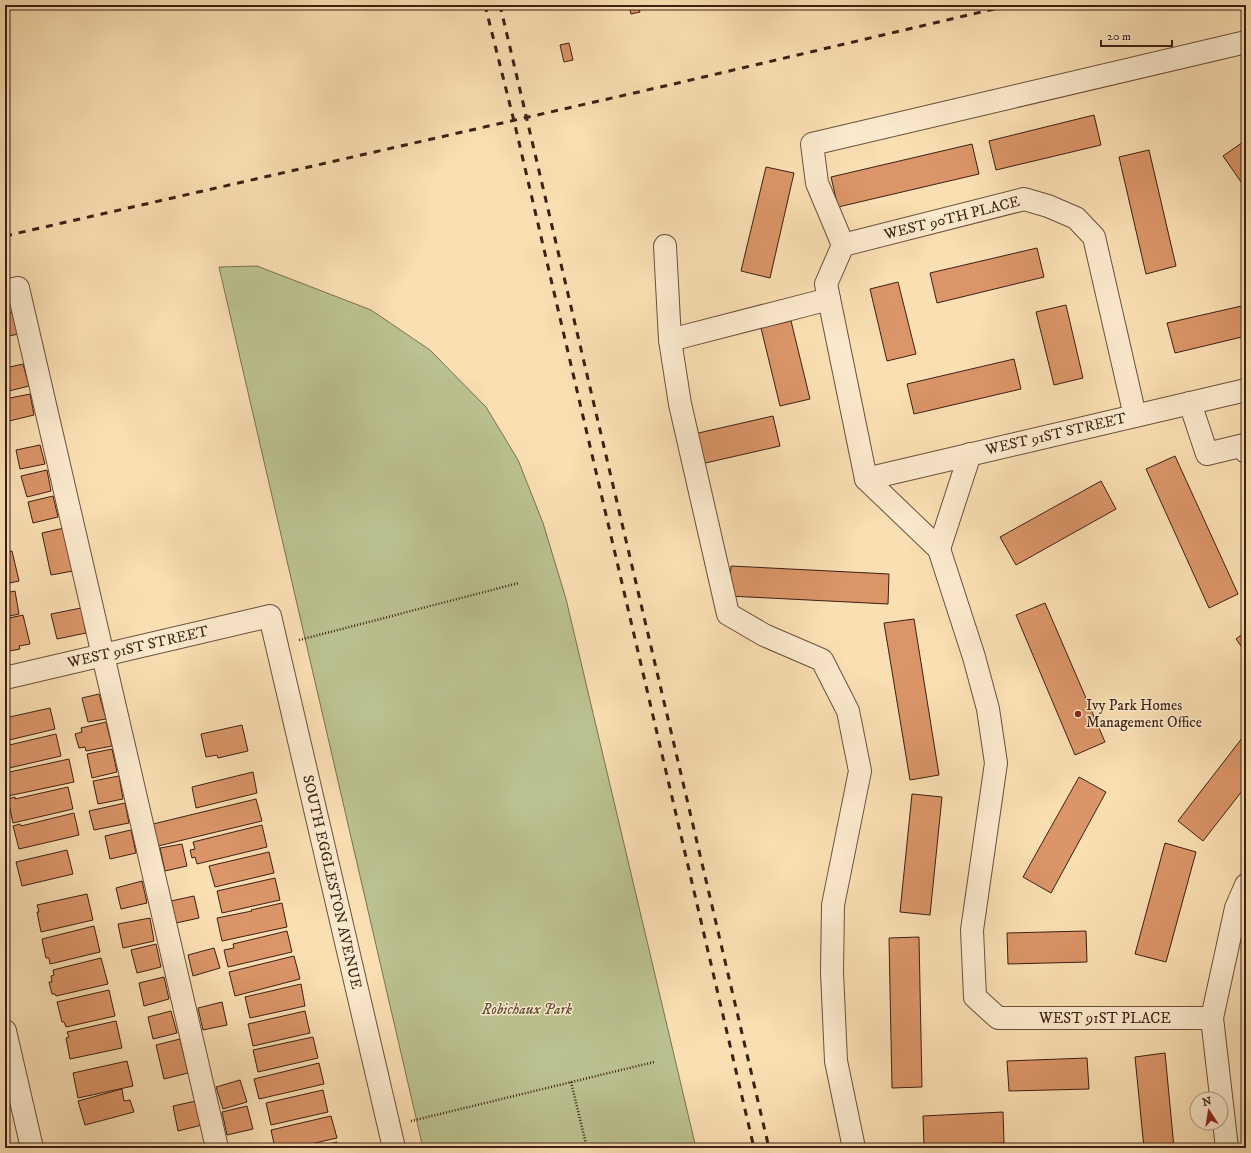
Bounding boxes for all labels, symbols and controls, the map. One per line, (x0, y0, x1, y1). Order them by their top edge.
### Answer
scale bar (1101, 22, 1172, 48)
text: 20 m (1107, 29, 1131, 44)
street label: WEST 90TH PLACE (881, 192, 1022, 244)
street label: WEST 91ST STREET (983, 408, 1129, 460)
street label: WEST 91ST STREET (65, 621, 211, 673)
place label: Ivy Park Homes Management Office (1086, 696, 1202, 732)
marker: Ivy Park Homes Management Office (1073, 709, 1083, 719)
street label: SOUTH EGGLESTON AVENUE (298, 773, 366, 991)
park label: Robichaux Park (481, 1000, 573, 1019)
street label: WEST 91ST PLACE (1038, 1009, 1171, 1028)
north arrow (1189, 1091, 1229, 1131)
text: N (1201, 1094, 1213, 1110)

